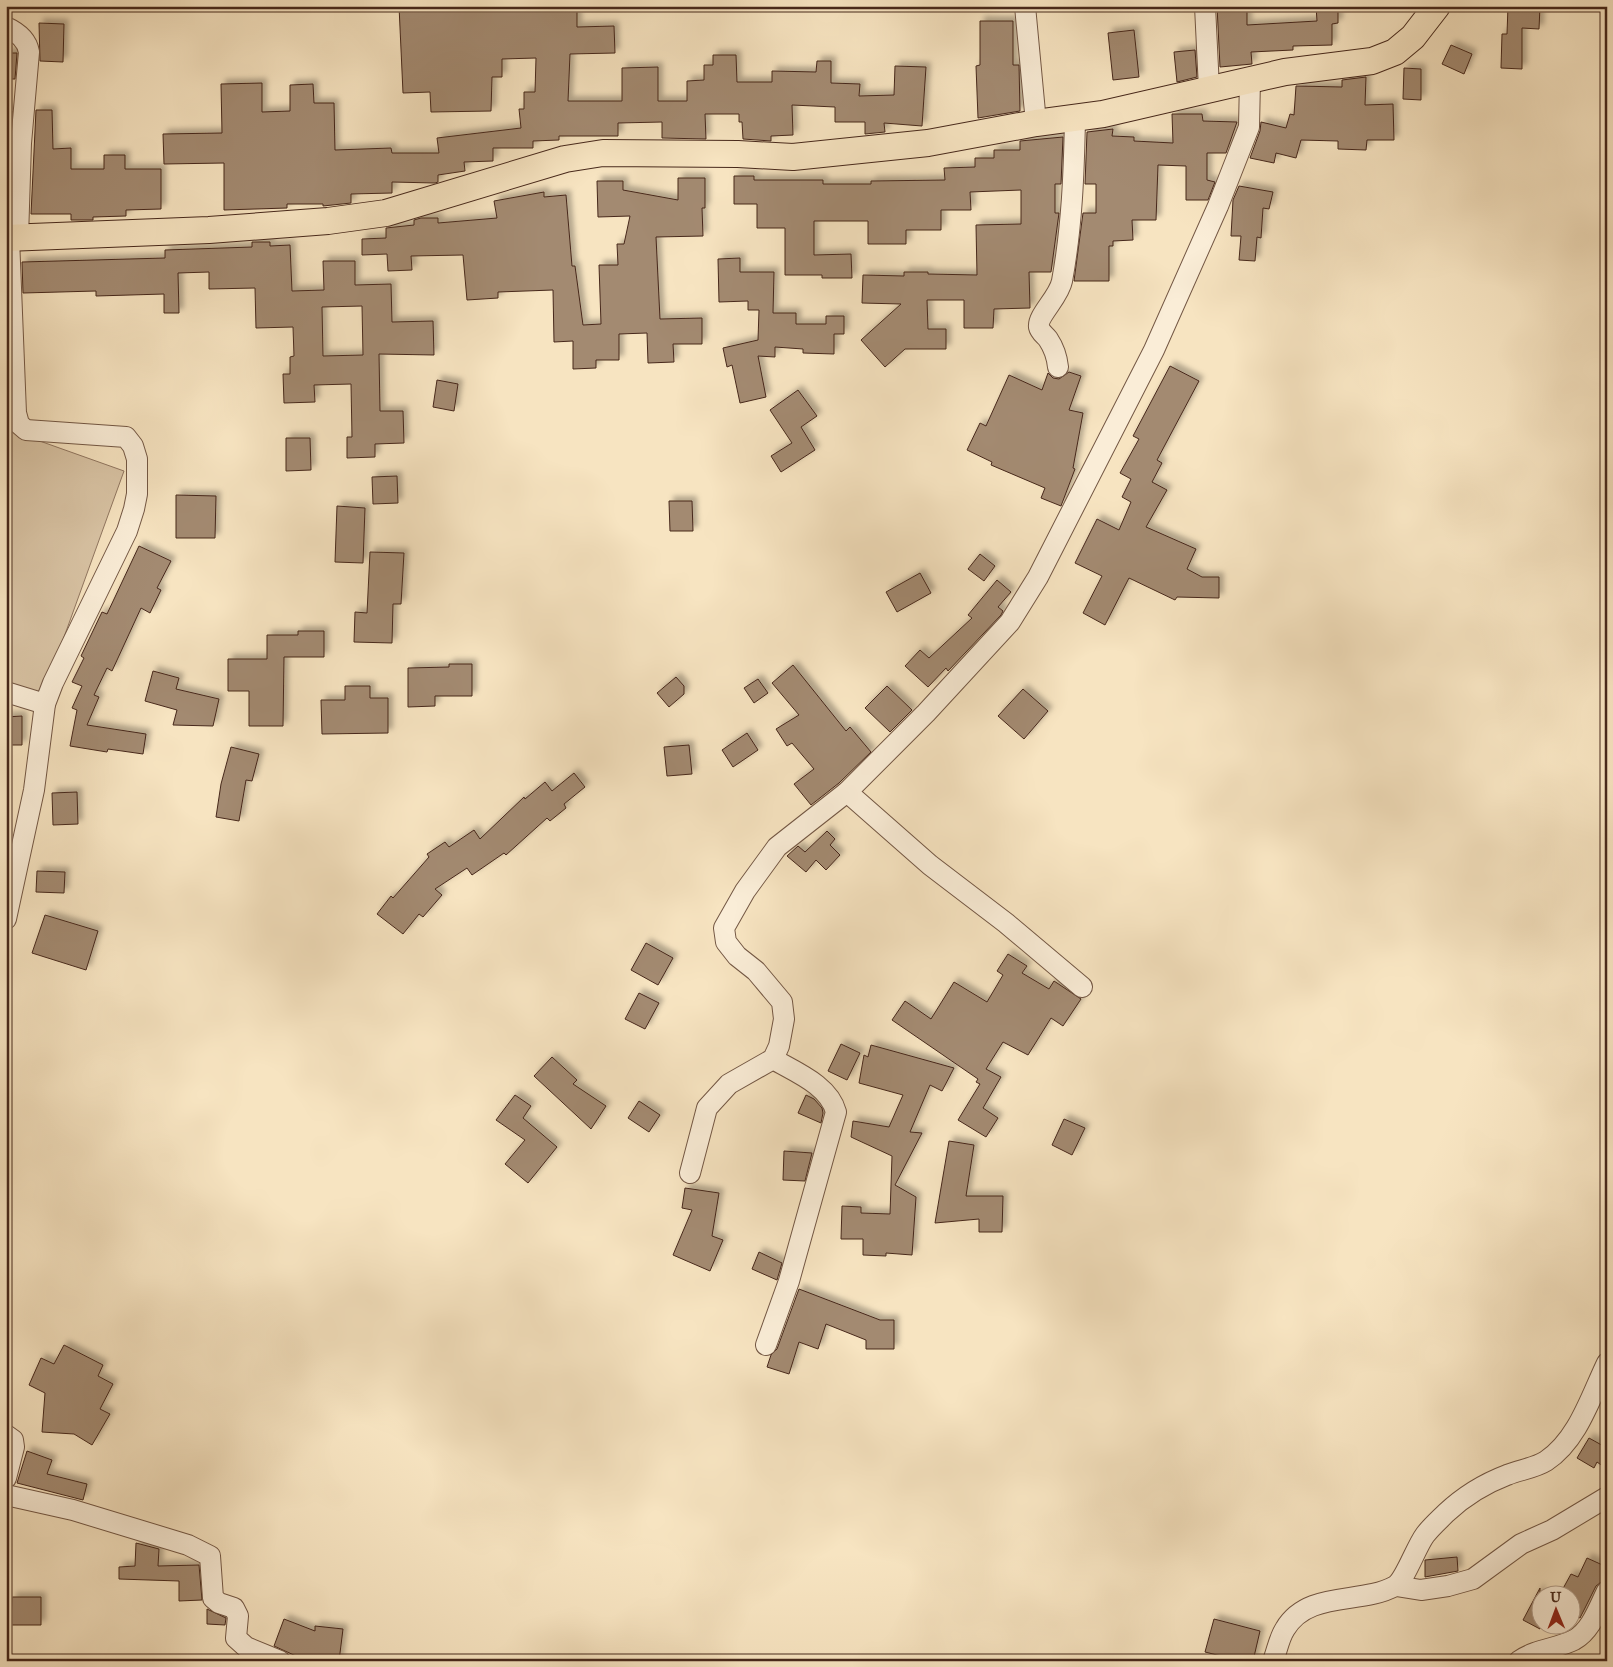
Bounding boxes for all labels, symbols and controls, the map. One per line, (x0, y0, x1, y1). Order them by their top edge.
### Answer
north arrow (1530, 1584, 1580, 1634)
text: U (1550, 1589, 1562, 1606)

